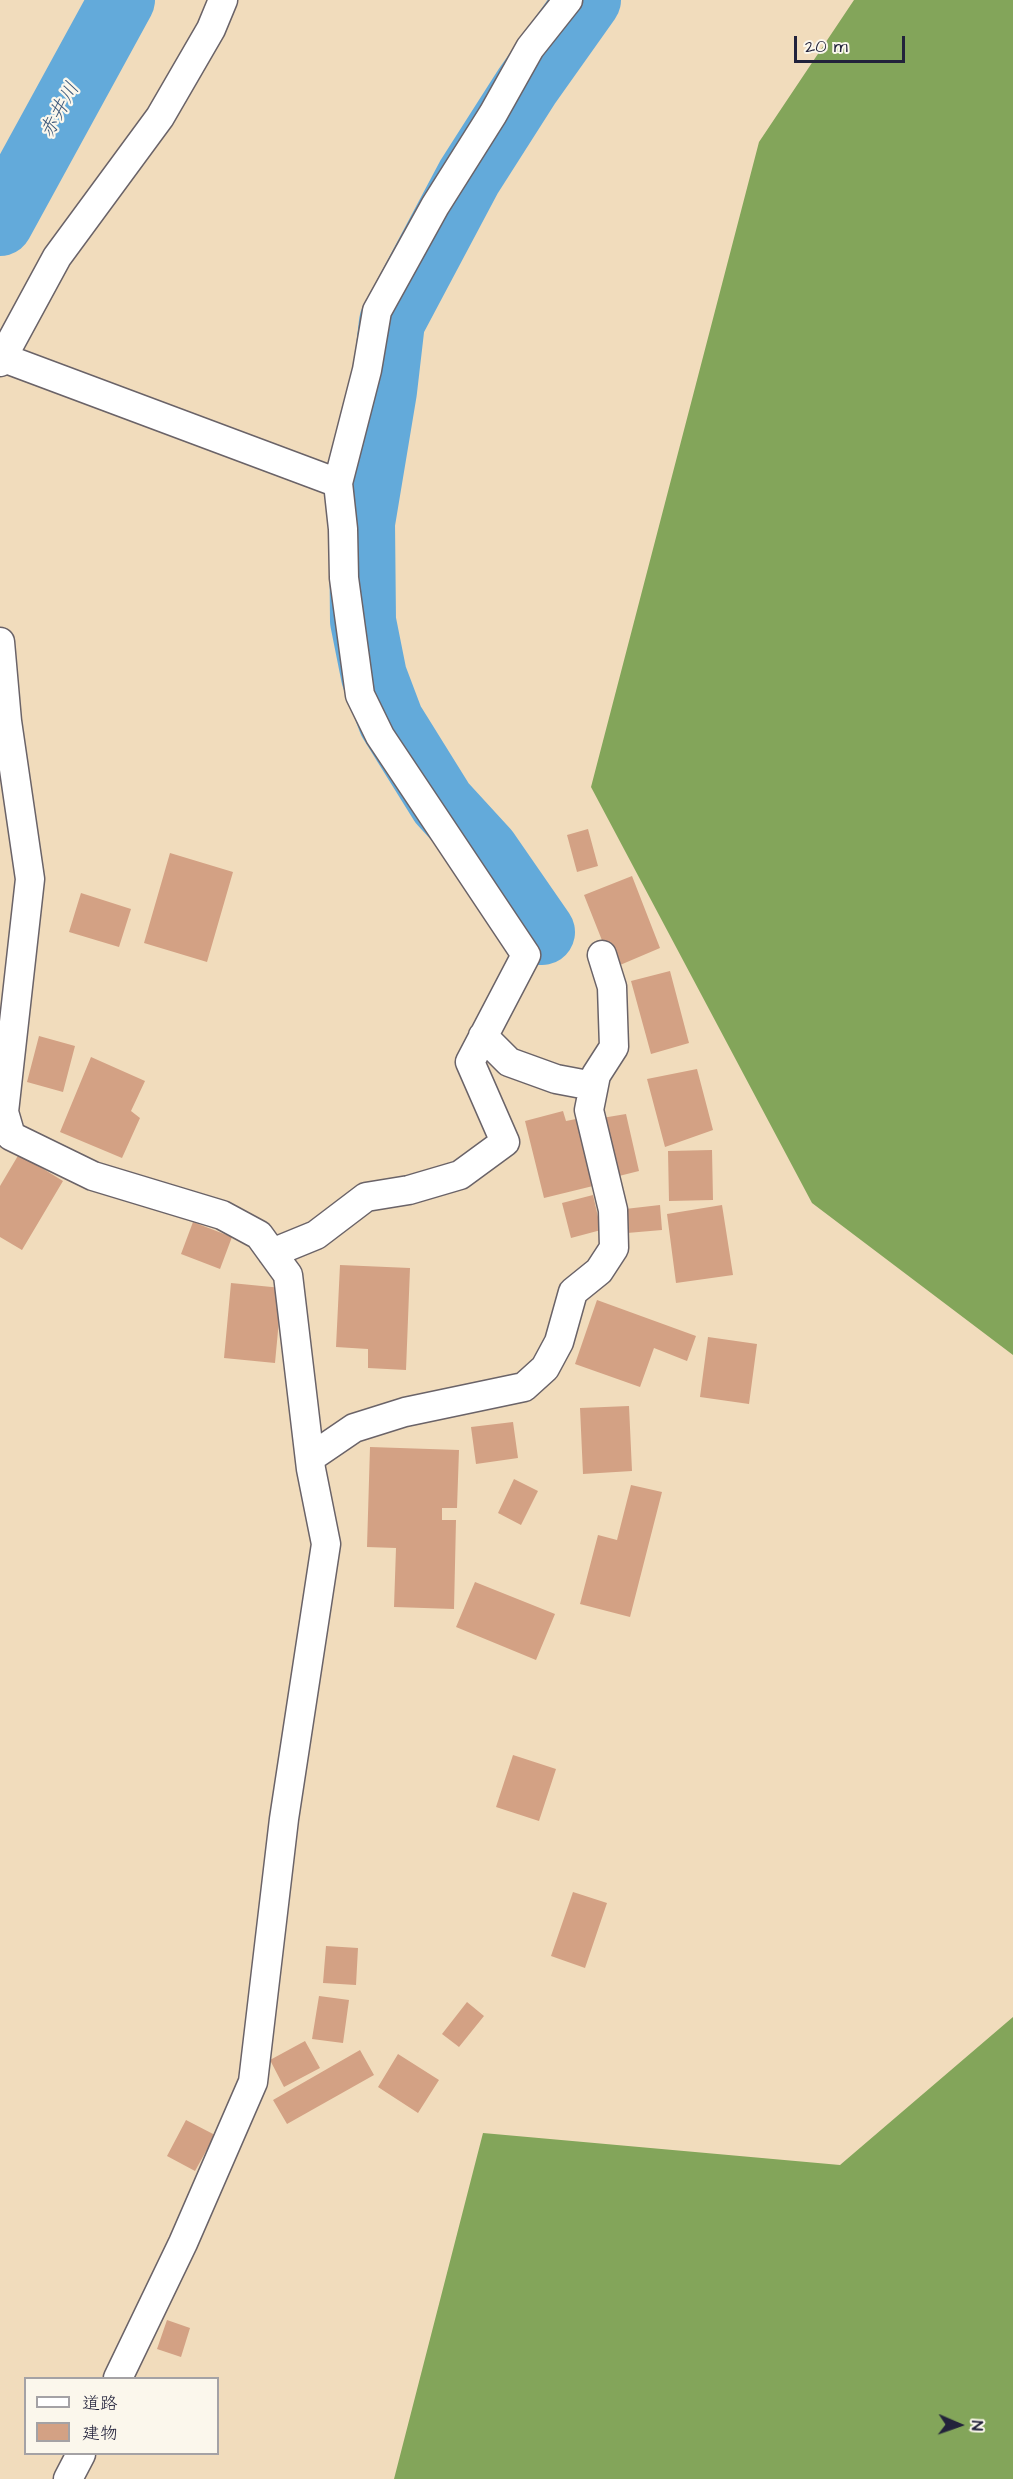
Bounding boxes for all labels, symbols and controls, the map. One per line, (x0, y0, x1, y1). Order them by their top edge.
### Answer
scale bar (797, 24, 908, 62)
text: 20 m (805, 34, 848, 59)
water label: 赤井川 (36, 79, 86, 143)
legend (24, 2377, 219, 2455)
text: 道路 (82, 2391, 118, 2416)
north arrow (929, 2395, 989, 2455)
text: N (966, 2420, 988, 2431)
text: 建物 (82, 2421, 118, 2446)

